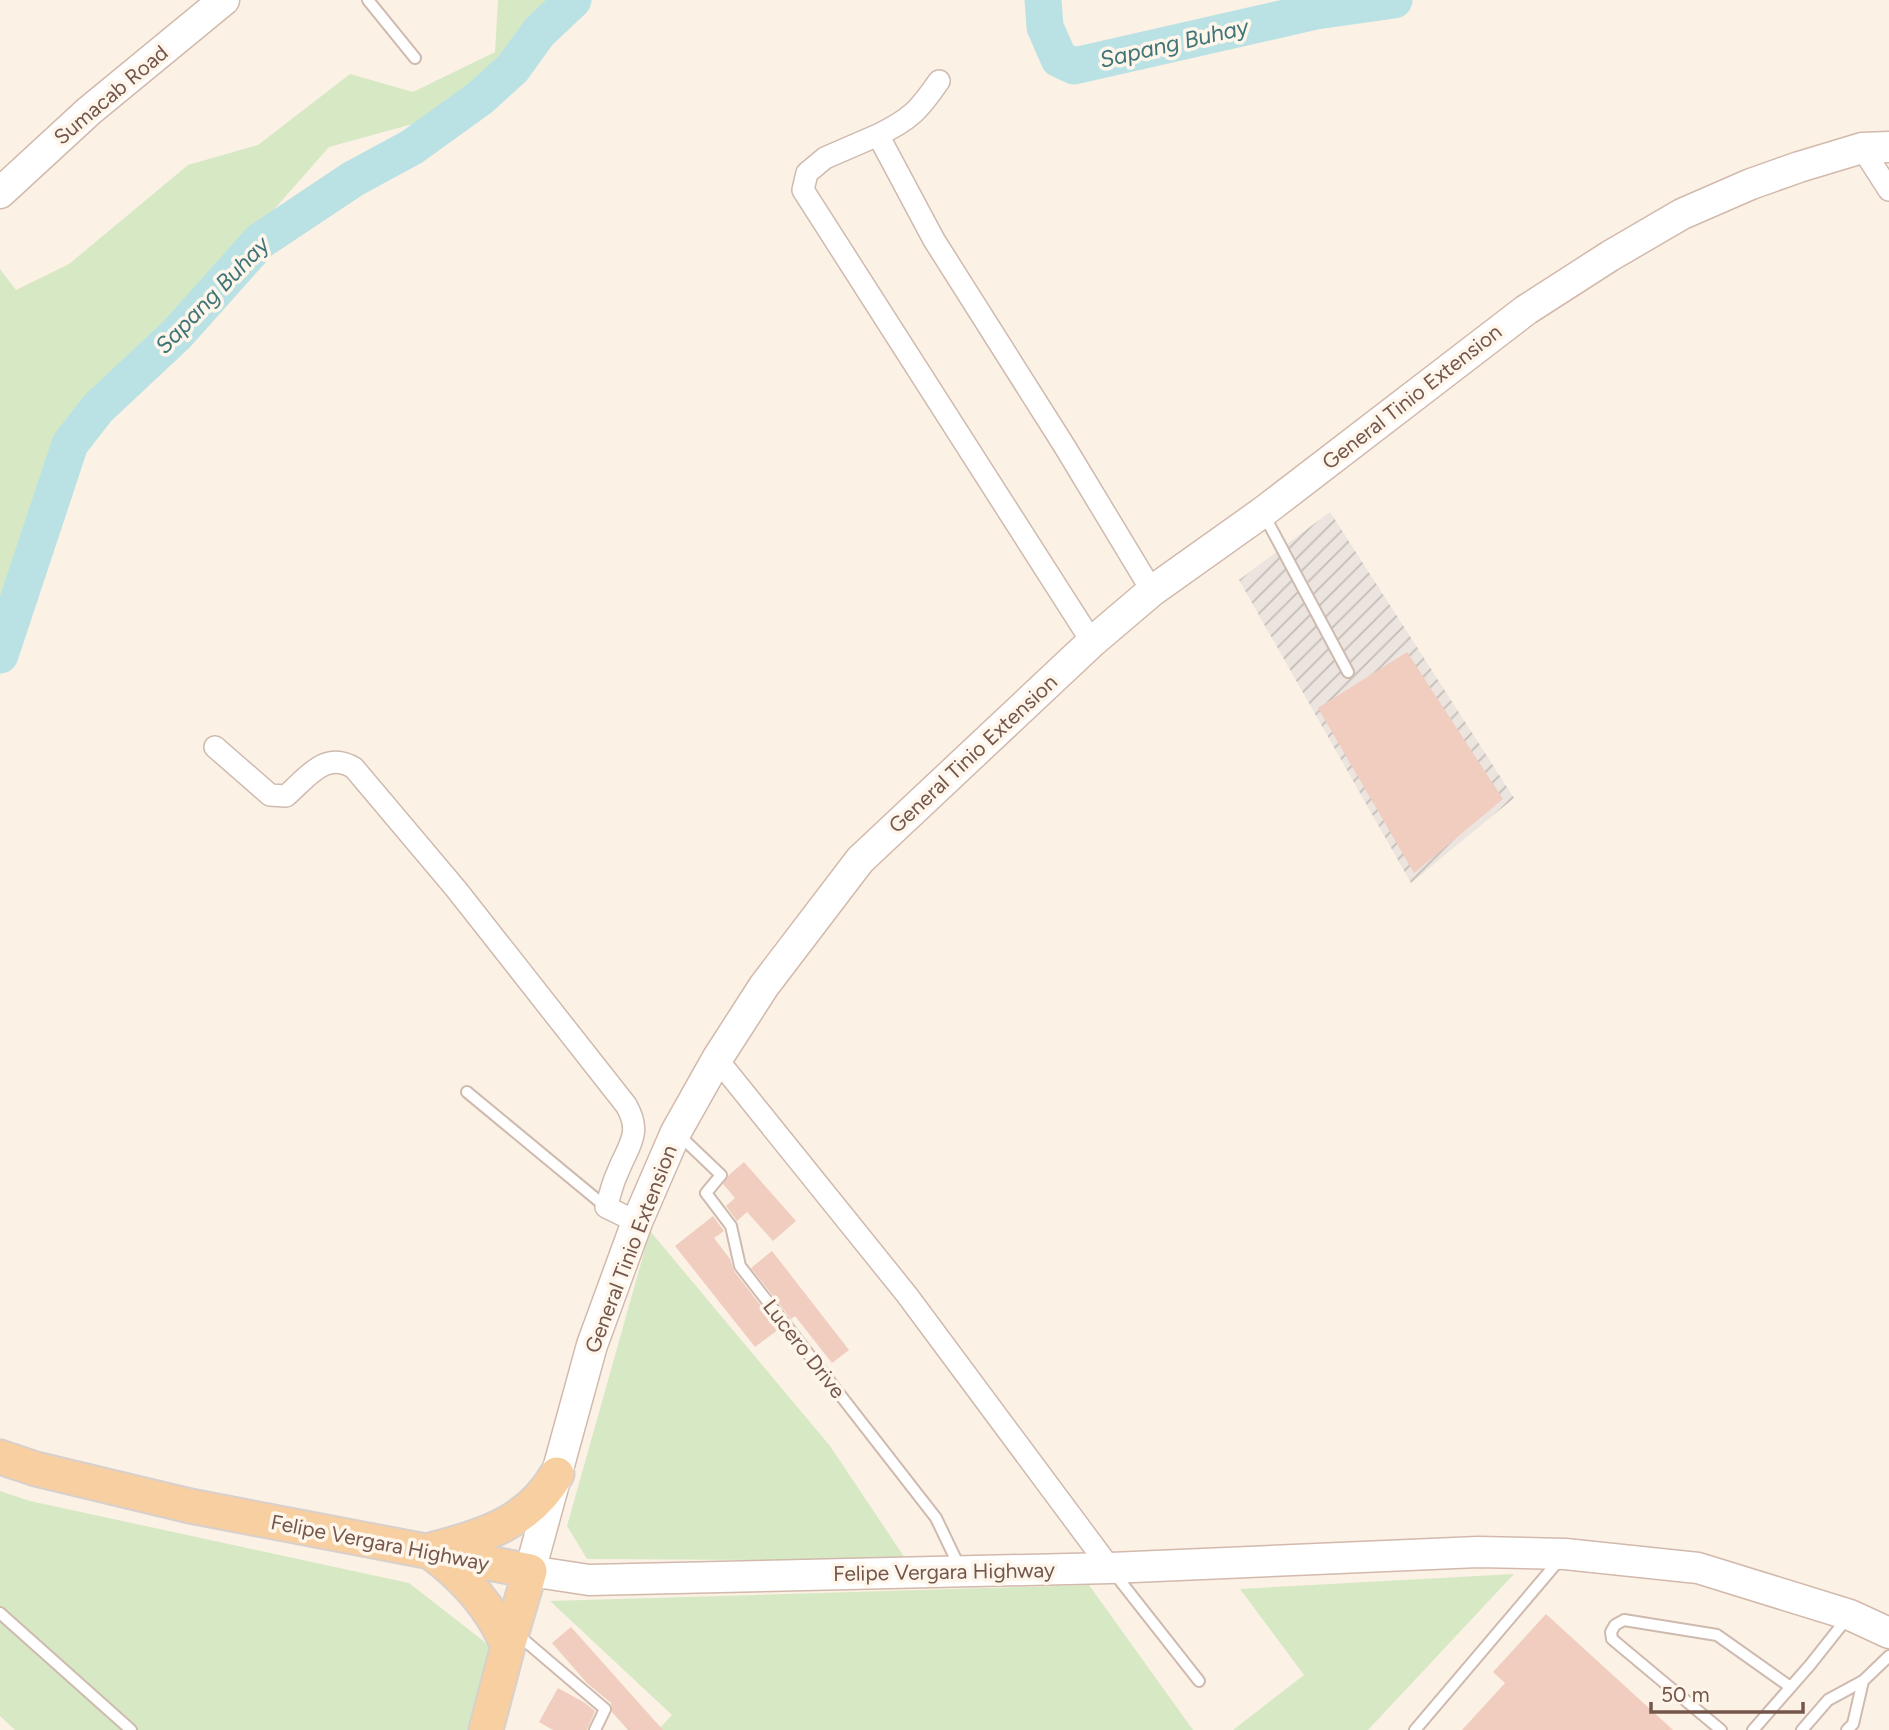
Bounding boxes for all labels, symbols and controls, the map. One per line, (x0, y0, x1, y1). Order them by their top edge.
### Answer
water label: Sapang Buhay (1097, 12, 1252, 74)
street label: Sumacab Road (49, 40, 173, 150)
water label: Sapang Buhay (149, 230, 276, 359)
street label: General Tinio Extension (1317, 319, 1506, 474)
street label: General Tinio Extension (883, 669, 1062, 838)
street label: General Tinio Extension (579, 1141, 682, 1356)
street label: Lucero Drive (758, 1294, 851, 1403)
street label: Felipe Vergara Highway (269, 1509, 491, 1576)
street label: Felipe Vergara Highway (833, 1557, 1055, 1586)
scale bar (1651, 1670, 1803, 1714)
text: 50 m (1661, 1682, 1710, 1707)

